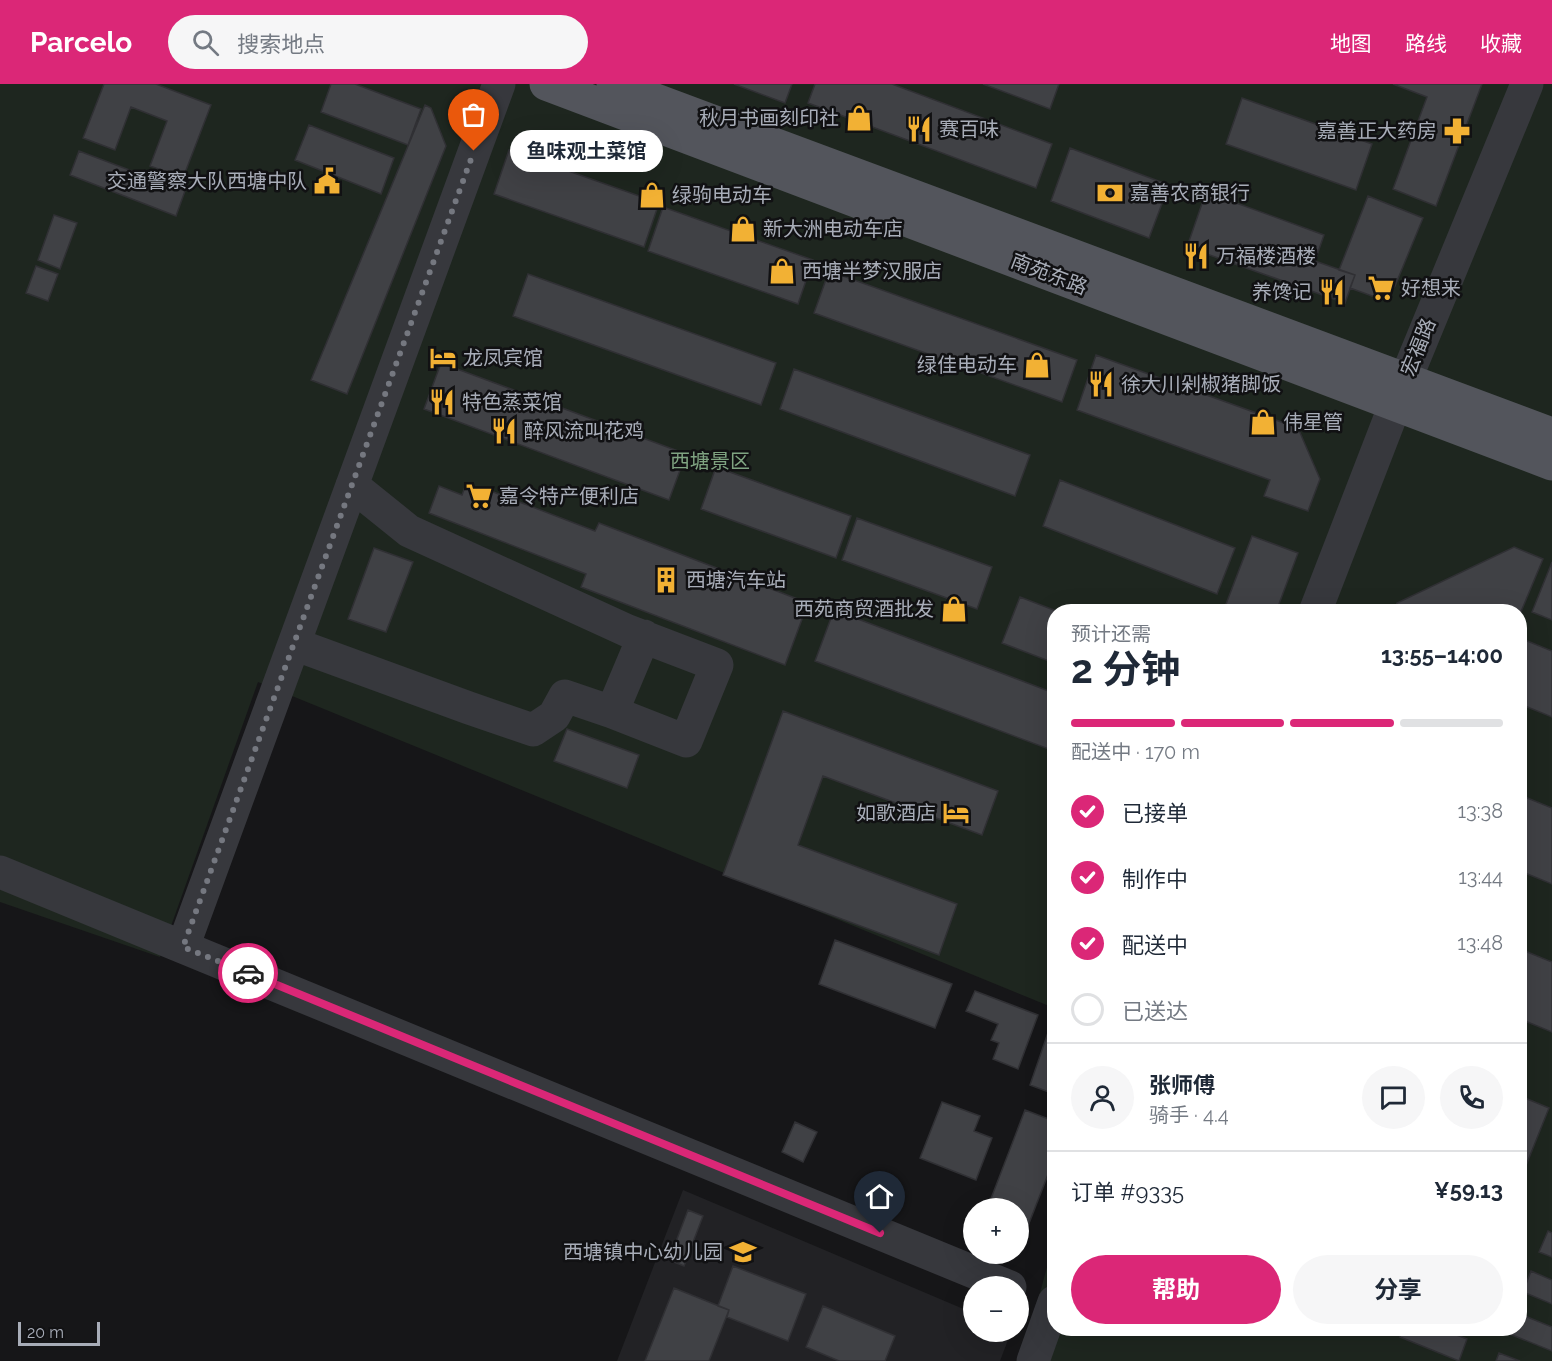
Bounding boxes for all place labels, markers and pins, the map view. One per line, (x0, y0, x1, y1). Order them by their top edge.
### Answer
pin (448, 89, 499, 151)
shop icon: 秋月书画刻印社 (844, 103, 874, 133)
place label: 秋月书画刻印社 (699, 106, 839, 130)
restaurant icon: 赛百味 (904, 114, 934, 144)
pharmacy icon: 嘉善正大药房 (1442, 116, 1472, 146)
place label: 赛百味 (939, 117, 999, 141)
place label: 嘉善正大药房 (1317, 119, 1437, 143)
callout: 鱼味观土菜馆 (510, 130, 663, 172)
public building icon: 交通警察大队西塘中队 (312, 166, 342, 196)
place label: 交通警察大队西塘中队 (107, 169, 307, 193)
bank icon: 嘉善农商银行 (1095, 178, 1125, 208)
shop icon: 绿驹电动车 (637, 180, 667, 210)
place label: 嘉善农商银行 (1130, 181, 1250, 205)
place label: 绿驹电动车 (672, 183, 772, 207)
shop icon: 新大洲电动车店 (728, 214, 758, 244)
place label: 新大洲电动车店 (763, 217, 903, 241)
restaurant icon: 万福楼酒楼 (1181, 241, 1211, 271)
place label: 万福楼酒楼 (1216, 244, 1316, 268)
shop icon: 西塘半梦汉服店 (767, 256, 797, 286)
place label: 西塘半梦汉服店 (802, 259, 942, 283)
supermarket icon: 好想来 (1366, 273, 1396, 303)
place label: 好想来 (1401, 276, 1461, 300)
restaurant icon: 养馋记 (1317, 277, 1347, 307)
place label: 养馋记 (1252, 280, 1312, 304)
hotel icon: 龙凤宾馆 (428, 343, 458, 373)
place label: 龙凤宾馆 (463, 346, 543, 370)
shop icon: 绿佳电动车 (1022, 350, 1052, 380)
place label: 绿佳电动车 (917, 353, 1017, 377)
restaurant icon: 徐大川剁椒猪脚饭 (1086, 369, 1116, 399)
place label: 徐大川剁椒猪脚饭 (1121, 372, 1281, 396)
restaurant icon: 特色蒸菜馆 (427, 387, 457, 417)
place label: 特色蒸菜馆 (462, 390, 562, 414)
shop icon: 伟星管 (1248, 407, 1278, 437)
place label: 伟星管 (1283, 410, 1343, 434)
restaurant icon: 醉风流叫花鸡 (489, 416, 519, 446)
place label: 醉风流叫花鸡 (524, 419, 644, 443)
supermarket icon: 嘉令特产便利店 (464, 481, 494, 511)
place label: 嘉令特产便利店 (499, 484, 639, 508)
building icon: 西塘汽车站 (651, 565, 681, 595)
place label: 西塘汽车站 (686, 568, 786, 592)
shop icon: 西苑商贸酒批发 (939, 594, 969, 624)
place label: 西苑商贸酒批发 (794, 597, 934, 621)
hotel icon: 如歌酒店 (941, 798, 971, 828)
place label: 如歌酒店 (856, 801, 936, 825)
pin (854, 1171, 905, 1233)
school or university icon: 西塘镇中心幼儿园 (728, 1237, 758, 1267)
place label: 西塘镇中心幼儿园 (563, 1240, 723, 1264)

